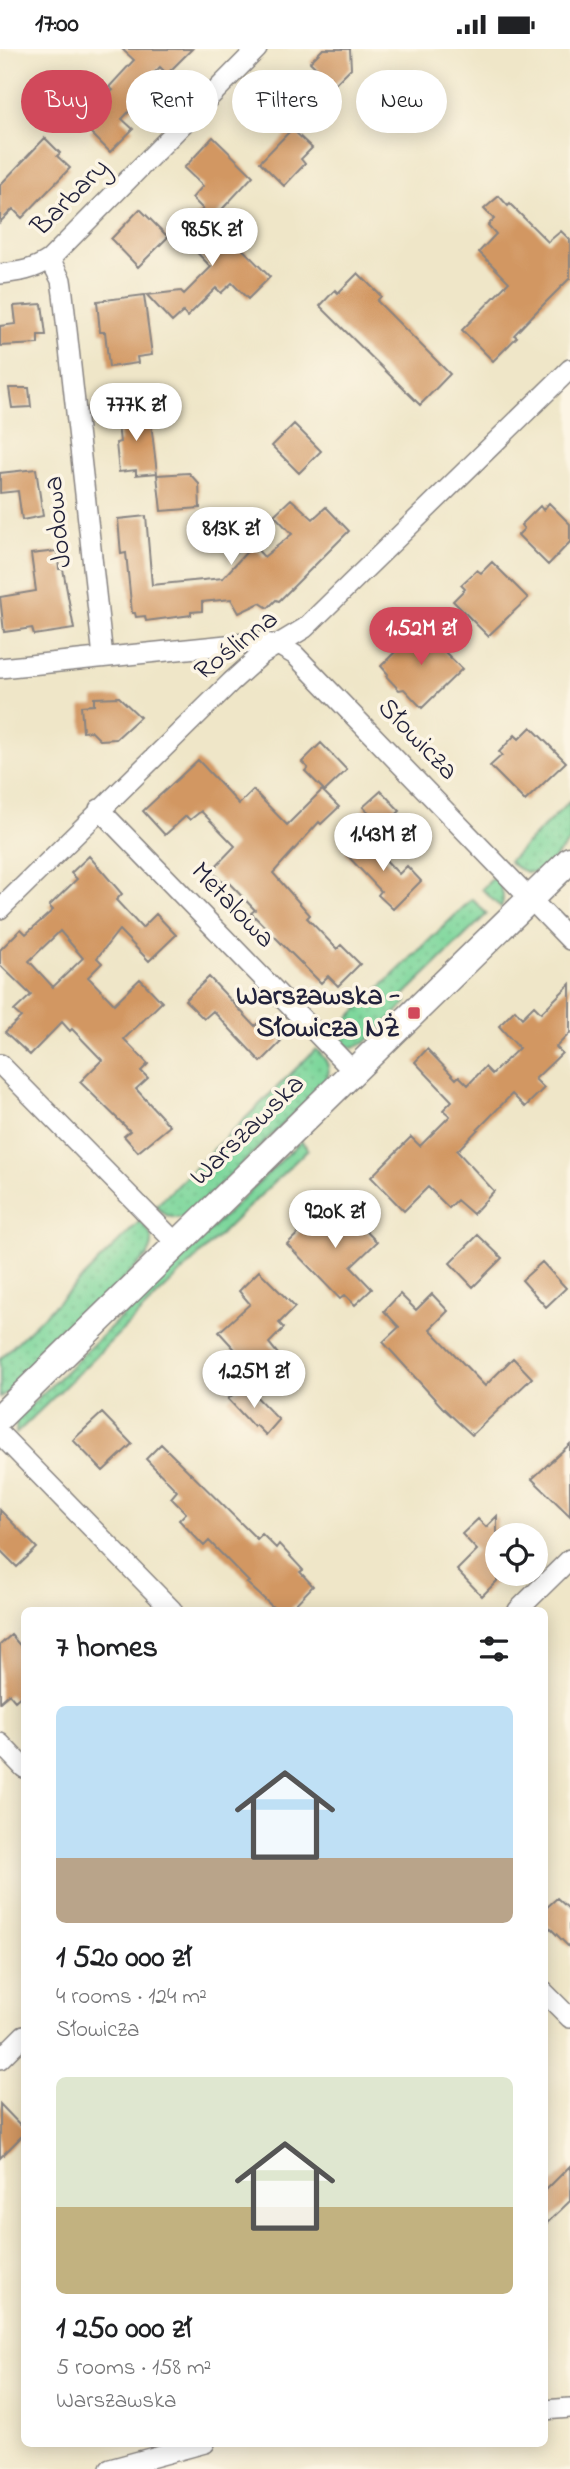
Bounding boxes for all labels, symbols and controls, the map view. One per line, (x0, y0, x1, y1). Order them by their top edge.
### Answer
text: 17:00 (35, 6, 79, 44)
chip: Buy (21, 70, 112, 133)
chip: Rent (126, 70, 218, 133)
chip: Filters (232, 70, 342, 133)
chip: New (356, 70, 447, 133)
street label: Barbary (22, 149, 120, 247)
pin: 985K zł (147, 209, 277, 268)
text: 985K zł (182, 214, 242, 247)
pin: 777K zł (71, 383, 201, 443)
text: 777K zł (106, 389, 166, 422)
street label: Jodowa (34, 474, 84, 570)
pin: 813K zł (166, 507, 296, 567)
text: 813K zł (202, 513, 260, 546)
street label: Roślinna (186, 600, 288, 692)
pin: 1.52M zł (349, 607, 493, 667)
text: 1.52M zł (385, 613, 457, 646)
street label: Słowicza (367, 689, 467, 791)
pin: 1.43M zł (311, 813, 455, 873)
text: 1.43M zł (350, 819, 416, 852)
street label: Metalowa (180, 853, 284, 959)
place label: Warszawska - Słowicza NŻ (236, 977, 400, 1050)
marker: Warszawska - Słowicza NŻ (406, 1005, 422, 1021)
street label: Warszawska (181, 1065, 315, 1197)
pin: 920K zł (270, 1191, 400, 1250)
text: 920K zł (305, 1196, 365, 1229)
pin: 1.25M zł (182, 1351, 326, 1410)
text: 1.25M zł (218, 1356, 290, 1389)
map controls (485, 1523, 548, 1586)
button: locate (485, 1523, 548, 1586)
text: 7 homes (56, 1627, 158, 1671)
icon: filters (475, 1630, 513, 1668)
icon: home (222, 1752, 348, 1878)
text: 1 520 000 zł (56, 1937, 191, 1981)
text: 4 rooms · 124 m² (56, 1981, 207, 2014)
text: Słowicza (56, 2014, 139, 2047)
icon: home (222, 2123, 348, 2249)
text: 1 250 000 zł (56, 2308, 191, 2352)
text: 5 rooms · 158 m² (56, 2352, 211, 2385)
text: Warszawska (56, 2385, 176, 2418)

